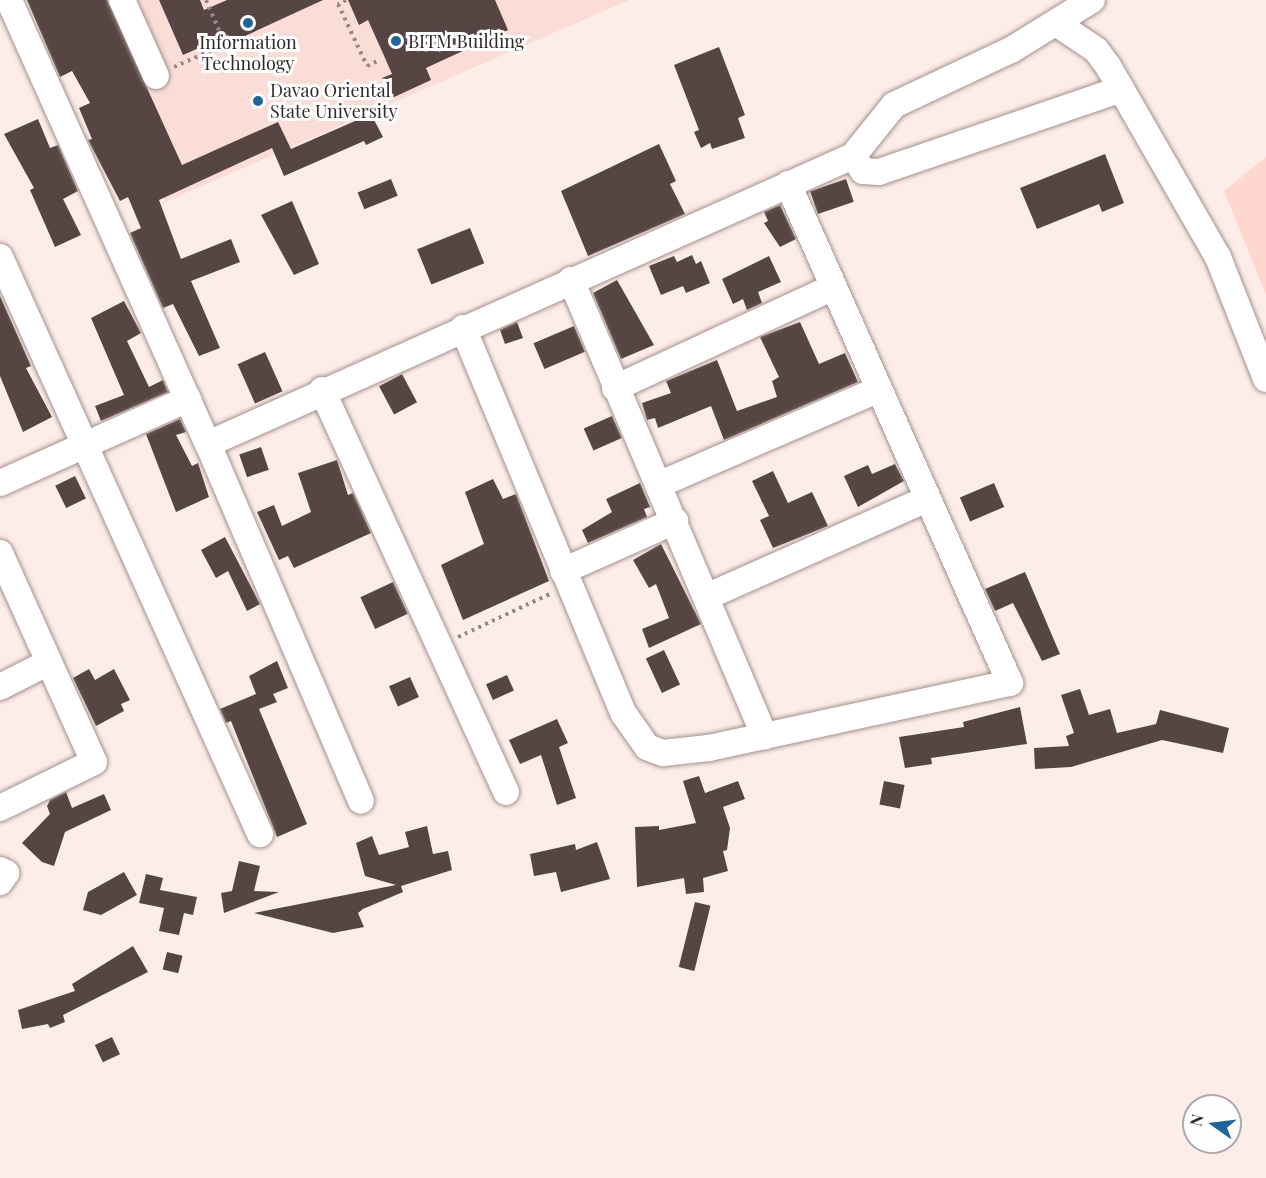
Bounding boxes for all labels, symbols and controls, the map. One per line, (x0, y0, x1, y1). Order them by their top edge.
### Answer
marker: Information Technology (241, 16, 255, 30)
place label: BITM Building (408, 30, 524, 52)
place label: Information Technology (199, 32, 297, 74)
marker: BITM Building (389, 34, 403, 48)
place label: Davao Oriental State University (270, 80, 398, 122)
marker: Davao Oriental State University (251, 94, 265, 108)
north arrow (1182, 1094, 1242, 1154)
text: N (1184, 1112, 1208, 1128)

